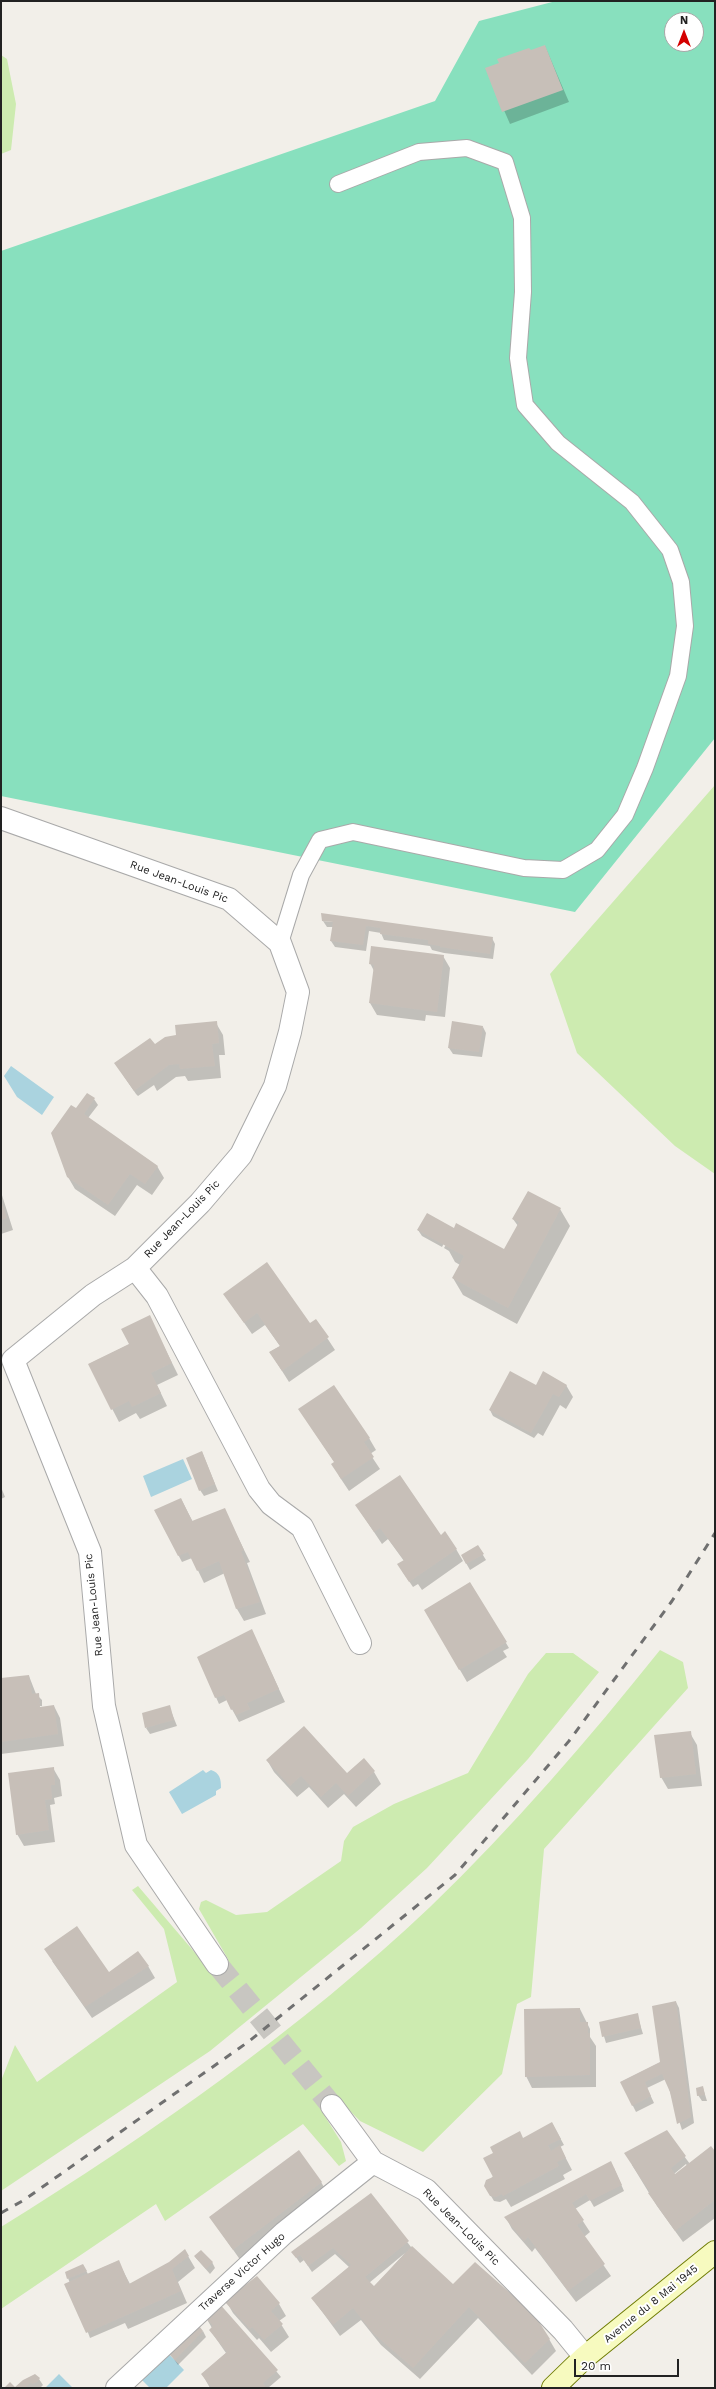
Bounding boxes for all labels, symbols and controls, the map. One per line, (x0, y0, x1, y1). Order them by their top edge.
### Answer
north arrow (664, 12, 704, 52)
text: N (680, 14, 688, 27)
street label: Rue Jean-Louis Pic (128, 858, 230, 906)
street label: Rue Jean-Louis Pic (141, 1177, 223, 1261)
street label: Rue Jean-Louis Pic (82, 1553, 106, 1657)
street label: Rue Jean-Louis Pic (420, 2186, 502, 2268)
street label: Traverse Victor Hugo (196, 2230, 288, 2314)
street label: Avenue du 8 Mai 1945 (601, 2262, 701, 2346)
scale bar (576, 2351, 681, 2377)
text: 20 m (581, 2359, 611, 2373)

